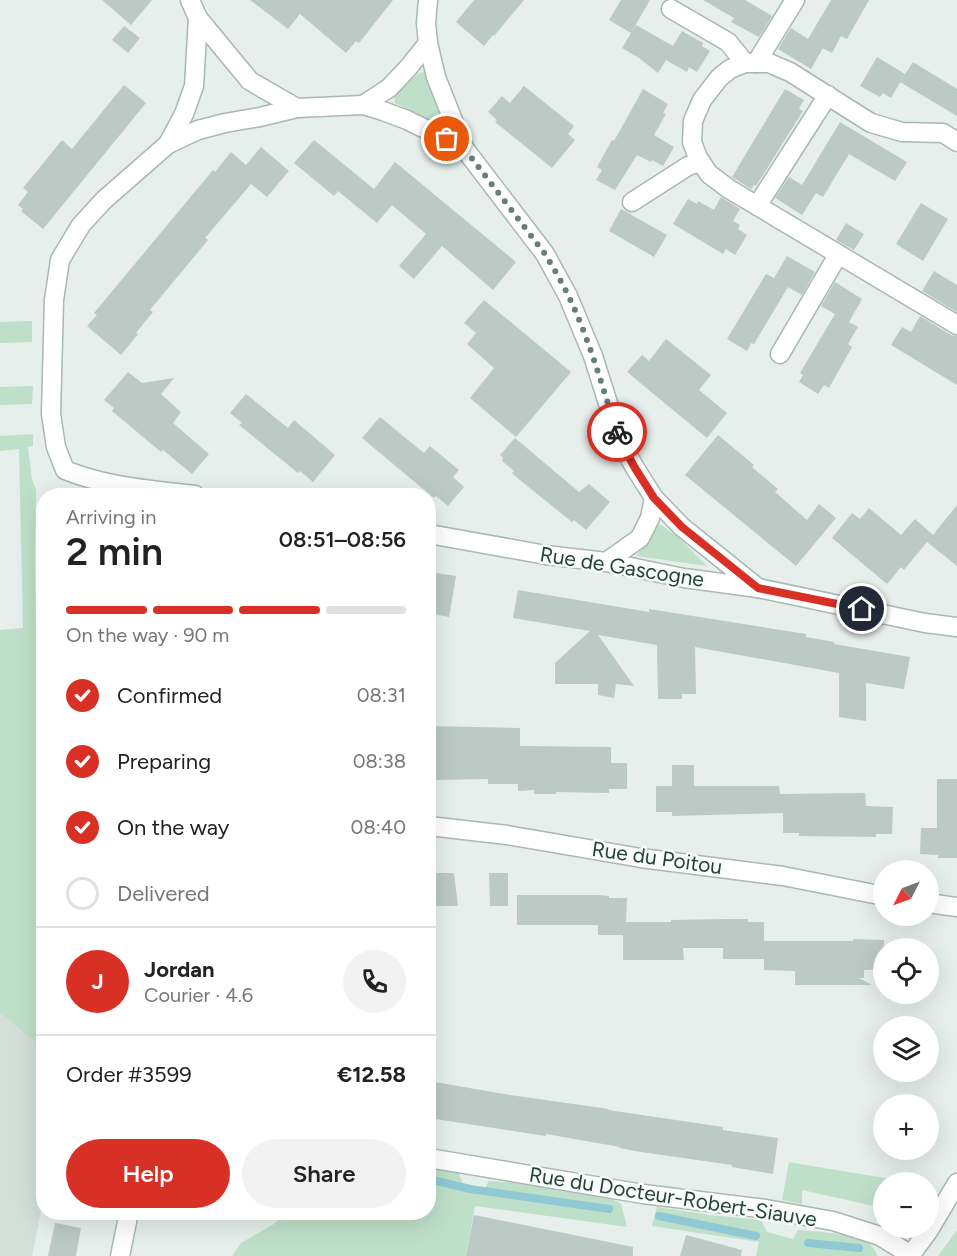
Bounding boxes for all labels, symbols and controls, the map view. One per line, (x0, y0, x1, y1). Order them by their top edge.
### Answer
pin (421, 113, 472, 164)
icon: bag (430, 122, 463, 155)
courier (587, 402, 647, 462)
icon: bike (601, 416, 634, 449)
text: Arriving in (66, 505, 156, 529)
text: 08:51–08:56 (279, 526, 406, 553)
text: 2 min (66, 528, 163, 575)
street label: Rue de Gascogne (538, 541, 706, 592)
pin (836, 583, 887, 634)
icon: home (845, 592, 878, 625)
text: On the way · 90 m (66, 623, 229, 647)
icon: check (66, 679, 99, 712)
text: Confirmed (117, 682, 222, 709)
text: 08:31 (357, 683, 406, 707)
icon: check (66, 745, 99, 778)
text: Preparing (117, 748, 211, 775)
text: 08:38 (353, 749, 406, 773)
icon: check (66, 811, 99, 844)
text: On the way (117, 814, 229, 841)
text: 08:40 (351, 815, 406, 839)
street label: Rue du Poitou (590, 836, 724, 879)
north arrow (873, 860, 939, 926)
map controls (873, 860, 939, 1238)
text: Delivered (117, 880, 210, 907)
button: locate (873, 938, 939, 1004)
button: phone (343, 950, 406, 1013)
text: Jordan (144, 956, 215, 983)
text: J (91, 968, 104, 995)
text: Courier · 4.6 (144, 983, 253, 1007)
button: layers (873, 1016, 939, 1082)
text: Order #3599 (66, 1061, 192, 1088)
text: €12.58 (337, 1061, 406, 1088)
button: + (873, 1094, 939, 1160)
button: Help (66, 1139, 230, 1208)
button: Share (242, 1139, 406, 1208)
street label: Rue du Docteur-Robert-Siauve (527, 1161, 819, 1232)
button: − (873, 1172, 939, 1238)

